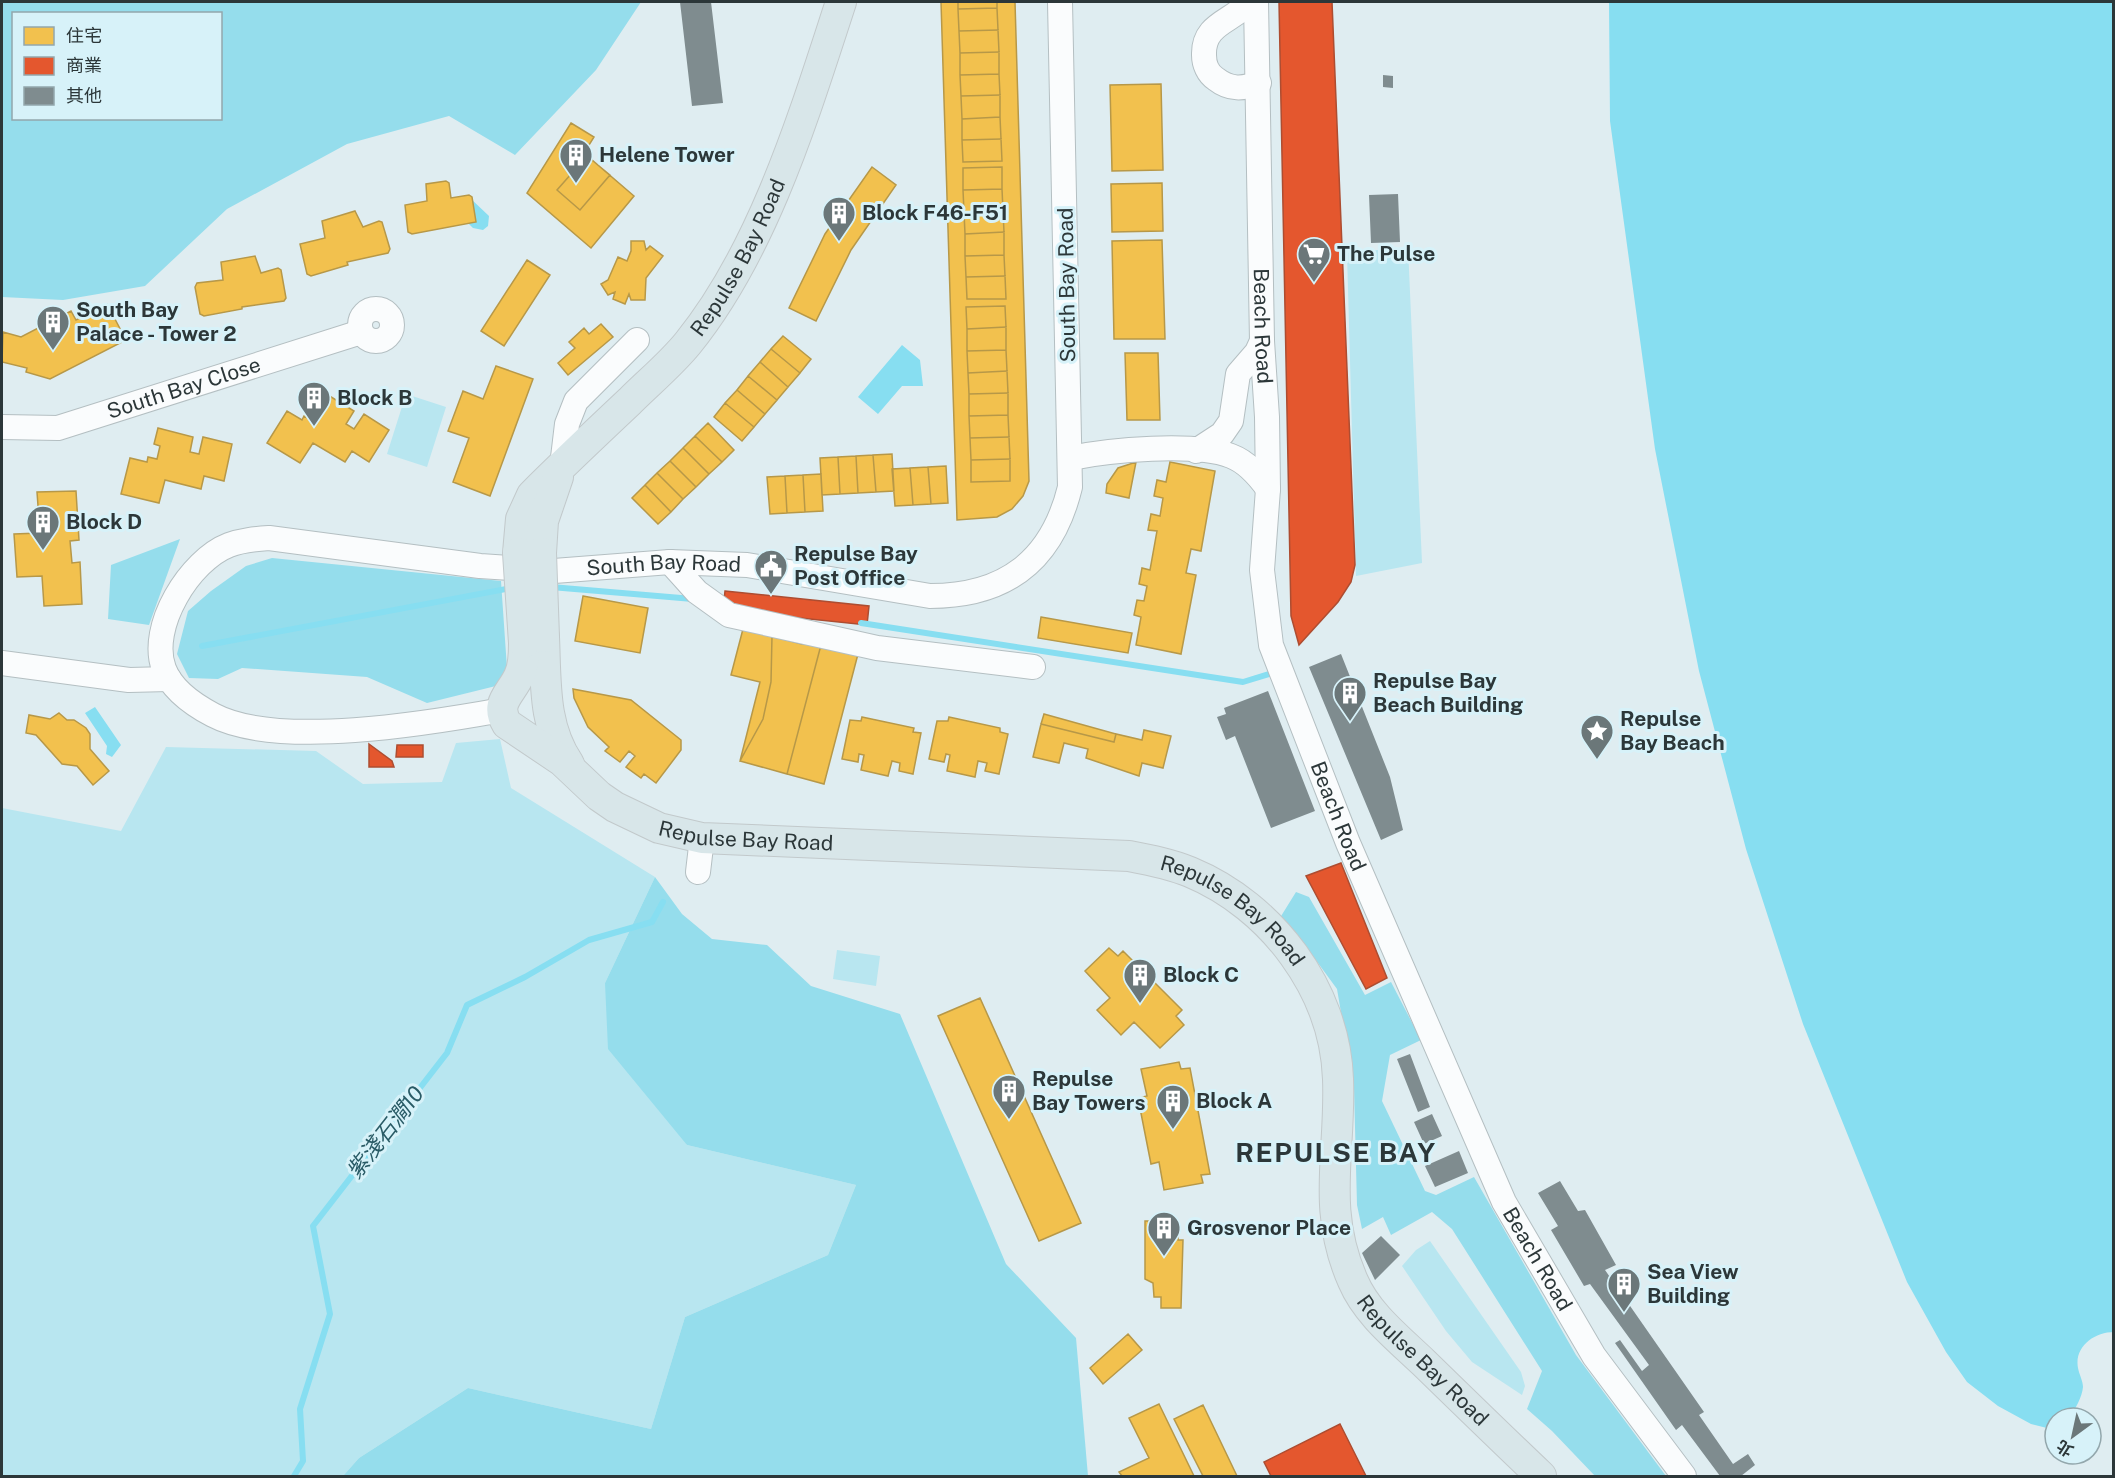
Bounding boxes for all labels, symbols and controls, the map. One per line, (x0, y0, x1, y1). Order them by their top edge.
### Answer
legend (12, 12, 222, 120)
text: 住宅 (66, 25, 102, 46)
text: 商業 (66, 55, 102, 76)
text: 其他 (66, 85, 102, 106)
building icon: Helene Tower (558, 137, 594, 184)
place label: Helene Tower (599, 142, 735, 167)
street label: Repulse Bay Road (685, 175, 790, 341)
building icon: Block F46-F51 (821, 195, 857, 242)
place label: Block F46-F51 (862, 200, 1008, 225)
street label: South Bay Road (1053, 207, 1080, 363)
supermarket icon: The Pulse (1296, 236, 1332, 283)
place label: The Pulse (1337, 241, 1435, 266)
street label: Beach Road (1249, 268, 1278, 385)
place label: South Bay Palace - Tower 2 (76, 297, 237, 346)
building icon: South Bay Palace - Tower 2 (35, 304, 71, 351)
street label: South Bay Close (104, 352, 264, 424)
building icon: Block B (296, 380, 332, 427)
place label: Block B (337, 385, 412, 410)
building icon: Block D (25, 504, 61, 551)
place label: Block D (66, 509, 142, 534)
place label: Repulse Bay Post Office (794, 541, 918, 590)
public building icon: Repulse Bay Post Office (753, 548, 789, 595)
street label: South Bay Road (585, 549, 742, 580)
place label: Repulse Bay Beach Building (1373, 668, 1523, 717)
building icon: Repulse Bay Beach Building (1332, 675, 1368, 722)
place label: Repulse Bay Beach (1620, 706, 1725, 755)
place icon: Repulse Bay Beach (1579, 713, 1615, 760)
street label: Beach Road (1306, 758, 1372, 875)
street label: Repulse Bay Road (656, 815, 834, 856)
street label: Repulse Bay Road (1158, 850, 1310, 970)
building icon: Block C (1122, 957, 1158, 1004)
place label: Block C (1163, 962, 1239, 987)
place label: Repulse Bay Towers (1032, 1066, 1145, 1115)
building icon: Repulse Bay Towers (991, 1073, 1027, 1120)
water label: 紫淺石澗10 (341, 1081, 429, 1183)
building icon: Block A (1155, 1083, 1191, 1130)
place label: Block A (1196, 1088, 1272, 1113)
district label: REPULSE BAY (1235, 1136, 1437, 1168)
street label: Beach Road (1498, 1203, 1578, 1315)
building icon: Grosvenor Place (1146, 1210, 1182, 1257)
place label: Grosvenor Place (1187, 1215, 1351, 1240)
place label: Sea View Building (1647, 1259, 1739, 1308)
building icon: Sea View Building (1606, 1266, 1642, 1313)
street label: Repulse Bay Road (1352, 1290, 1494, 1431)
north arrow (2043, 1406, 2103, 1466)
text: 北 (2053, 1436, 2077, 1460)

